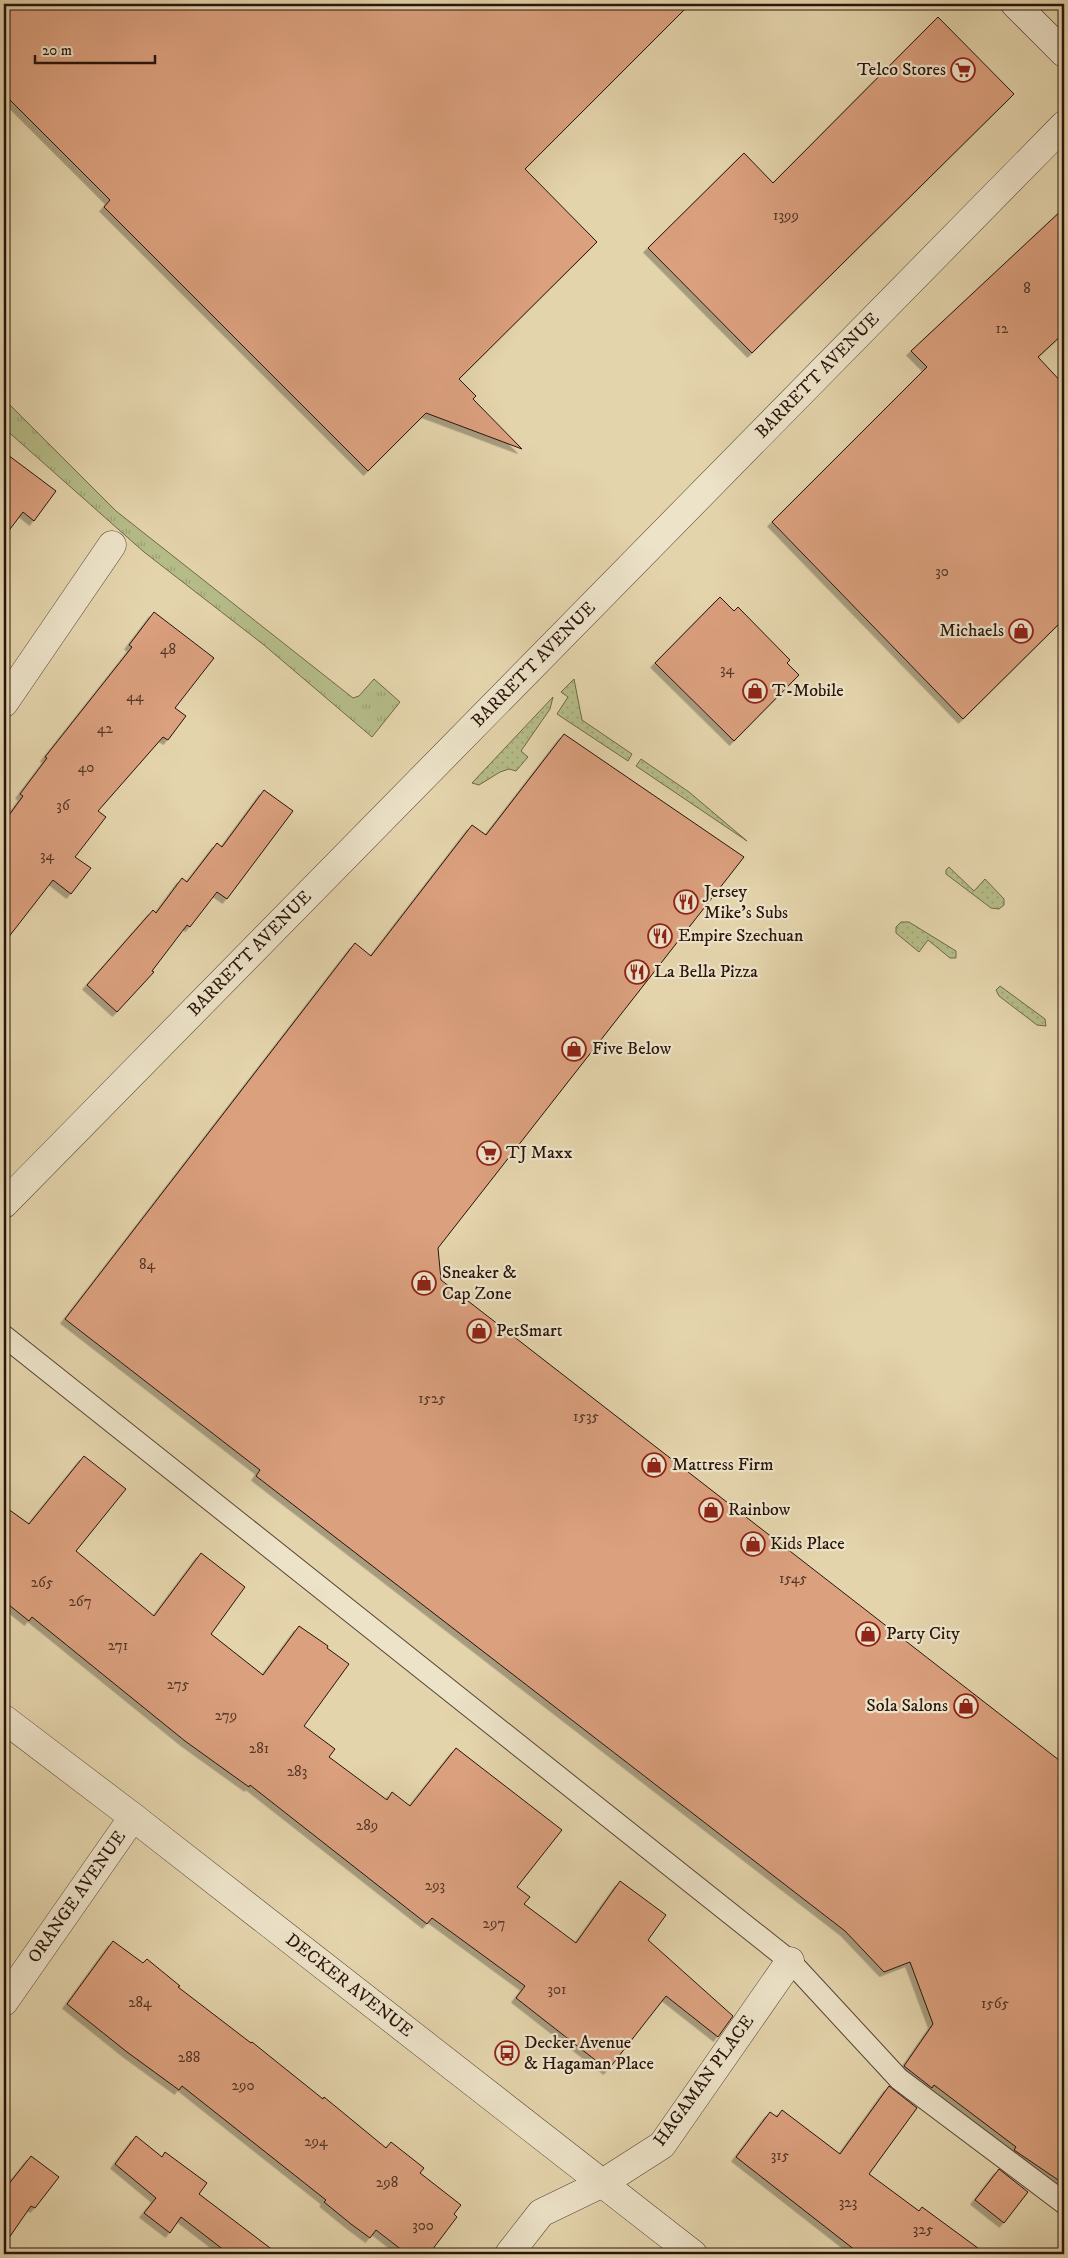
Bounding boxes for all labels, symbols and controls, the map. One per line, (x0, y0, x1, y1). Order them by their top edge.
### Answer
scale bar (35, 32, 155, 64)
text: 20 m (42, 41, 72, 60)
supermarket icon: Telco Stores (950, 57, 976, 83)
place label: Telco Stores (857, 59, 946, 81)
house number: 1399 (773, 206, 799, 225)
house number: 8 (1023, 279, 1031, 298)
street label: BARRETT AVENUE (751, 308, 884, 443)
house number: 12 (996, 319, 1009, 338)
house number: 30 (935, 562, 949, 581)
street label: BARRETT AVENUE (467, 597, 601, 732)
shop icon: Michaels (1008, 618, 1034, 644)
place label: Michaels (939, 620, 1004, 642)
house number: 48 (160, 640, 176, 659)
house number: 34 (720, 660, 734, 679)
shop icon: T-Mobile (742, 678, 768, 704)
place label: T-Mobile (772, 680, 844, 702)
house number: 44 (126, 687, 144, 706)
house number: 42 (97, 719, 114, 738)
house number: 40 (78, 758, 94, 777)
house number: 36 (56, 796, 71, 815)
house number: 34 (40, 846, 54, 865)
place label: Jersey Mike's Subs (702, 881, 788, 924)
street label: BARRETT AVENUE (183, 886, 317, 1021)
restaurant icon: Jersey Mike's Subs (673, 889, 699, 915)
restaurant icon: Empire Szechuan (647, 923, 673, 949)
place label: Empire Szechuan (678, 925, 804, 947)
restaurant icon: La Bella Pizza (624, 959, 650, 985)
place label: La Bella Pizza (654, 961, 758, 983)
shop icon: Five Below (561, 1036, 587, 1062)
place label: Five Below (592, 1038, 672, 1060)
supermarket icon: TJ Maxx (476, 1140, 502, 1166)
place label: TJ Maxx (506, 1142, 573, 1164)
house number: 84 (139, 1255, 155, 1274)
place label: Sneaker & Cap Zone (442, 1262, 517, 1305)
shop icon: Sneaker & Cap Zone (411, 1270, 437, 1296)
shop icon: PetSmart (466, 1318, 492, 1344)
place label: PetSmart (496, 1320, 563, 1342)
house number: 1525 (418, 1389, 446, 1408)
house number: 1535 (573, 1407, 600, 1426)
shop icon: Mattress Firm (641, 1452, 667, 1478)
place label: Mattress Firm (672, 1454, 774, 1476)
shop icon: Rainbow (698, 1497, 724, 1523)
place label: Rainbow (728, 1499, 791, 1521)
shop icon: Kids Place (740, 1531, 766, 1557)
place label: Kids Place (770, 1533, 845, 1555)
house number: 1545 (779, 1569, 808, 1588)
house number: 265 (31, 1573, 54, 1592)
house number: 267 (68, 1592, 92, 1611)
shop icon: Party City (855, 1621, 881, 1647)
place label: Party City (886, 1623, 960, 1645)
house number: 271 (108, 1636, 128, 1655)
house number: 275 (167, 1675, 190, 1694)
shop icon: Sola Salons (953, 1693, 979, 1719)
place label: Sola Salons (866, 1695, 948, 1717)
house number: 279 (215, 1706, 237, 1725)
house number: 281 (249, 1739, 269, 1758)
house number: 283 (287, 1762, 307, 1781)
house number: 289 (356, 1816, 378, 1835)
street label: ORANGE AVENUE (23, 1826, 131, 1967)
house number: 293 (425, 1876, 445, 1895)
house number: 297 (483, 1914, 505, 1933)
street label: DECKER AVENUE (281, 1929, 417, 2042)
house number: 301 (547, 1980, 567, 1999)
house number: 284 (128, 1993, 152, 2012)
house number: 1565 (981, 1994, 1010, 2013)
street label: HAGAMAN PLACE (649, 2011, 759, 2151)
place label: Decker Avenue & Hagaman Place (524, 2032, 654, 2075)
bus stop icon: Decker Avenue & Hagaman Place (494, 2040, 520, 2066)
house number: 288 (178, 2048, 200, 2067)
house number: 290 (232, 2076, 254, 2095)
house number: 294 (304, 2132, 328, 2151)
house number: 315 (771, 2146, 790, 2165)
house number: 298 (376, 2173, 398, 2192)
house number: 323 (839, 2193, 857, 2212)
house number: 300 (412, 2216, 434, 2235)
house number: 325 (913, 2220, 934, 2239)

